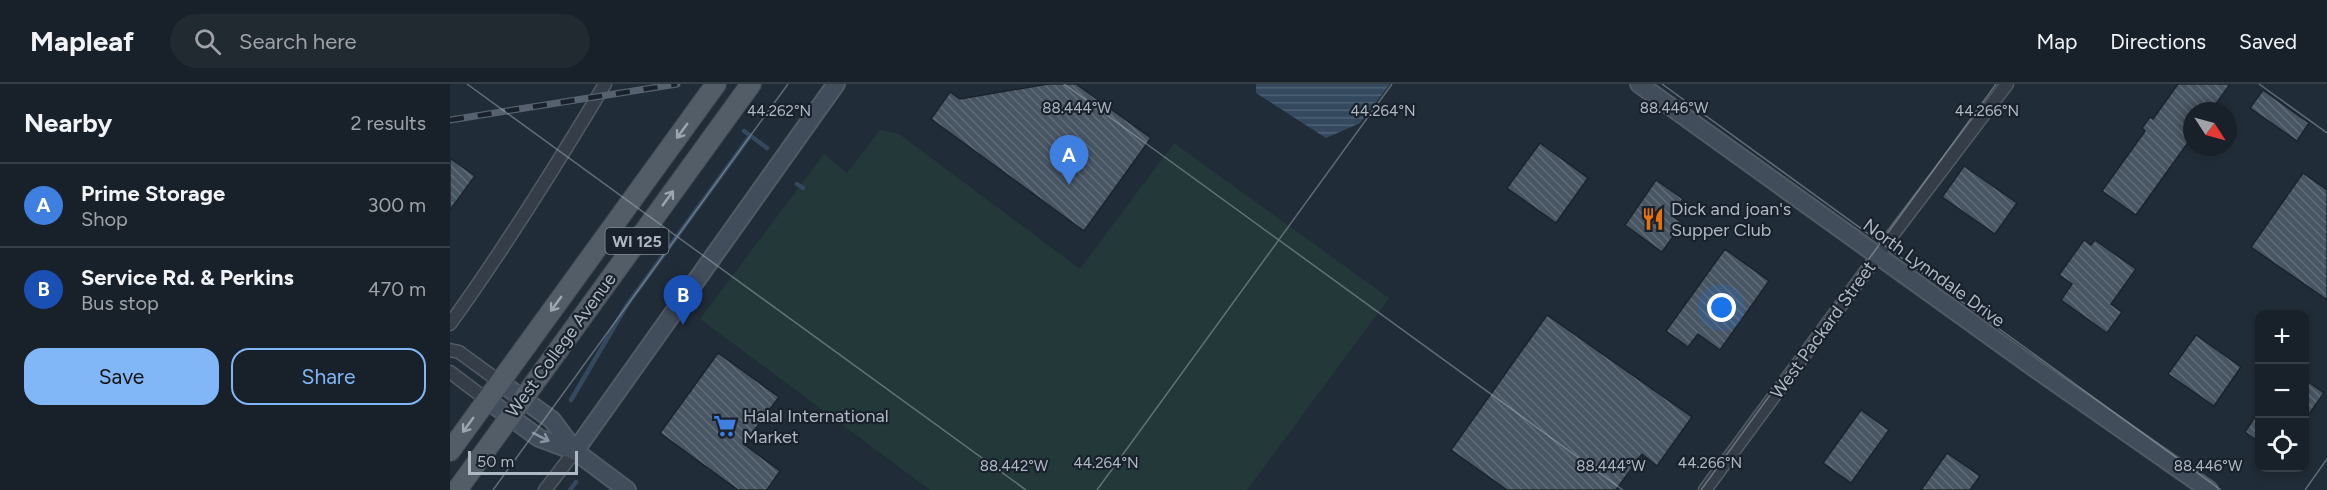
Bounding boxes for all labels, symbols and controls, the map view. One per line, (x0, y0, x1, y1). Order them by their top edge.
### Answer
search box (170, 14, 590, 68)
text: Mapleaf (30, 24, 134, 58)
icon: search (191, 25, 224, 58)
text: Search here (239, 28, 357, 55)
text: Map (2036, 29, 2077, 54)
text: Directions (2110, 29, 2206, 54)
text: Saved (2239, 29, 2297, 54)
text: 88.444°W (1042, 99, 1112, 117)
text: 88.446°W (1640, 99, 1709, 117)
text: 44.262°N (747, 102, 811, 120)
text: 44.264°N (1350, 102, 1416, 120)
text: 44.266°N (1955, 102, 2019, 120)
north arrow (2183, 102, 2237, 156)
text: Nearby (24, 107, 112, 139)
text: 2 results (350, 111, 426, 135)
one-way arrow (676, 123, 688, 139)
pin: A (1050, 135, 1088, 185)
text: Prime Storage (81, 180, 225, 207)
one-way arrow (662, 191, 674, 207)
text: A (36, 193, 51, 217)
text: 300 m (368, 193, 426, 217)
place label: Dick and joan's Supper Club (1671, 198, 1791, 241)
restaurant icon: Dick and joan's Supper Club (1640, 206, 1666, 232)
text: Shop (81, 207, 128, 231)
street label: North Lynndale Drive (1859, 214, 2009, 332)
road number: WI 125 (606, 228, 669, 254)
street label: West Packard Street (1766, 257, 1880, 403)
text: Service Rd. & Perkins (81, 264, 294, 291)
street label: West College Avenue (501, 268, 621, 421)
pin: B (664, 276, 702, 325)
text: B (37, 277, 50, 301)
text: 470 m (368, 277, 426, 301)
text: Bus stop (81, 291, 159, 315)
your location (1707, 293, 1736, 322)
one-way arrow (550, 295, 563, 311)
map controls (2255, 310, 2309, 472)
button: + (2255, 310, 2309, 364)
button: Save (24, 348, 219, 405)
button: Share (231, 348, 426, 405)
button: − (2255, 364, 2309, 418)
place label: Halal International Market (743, 405, 889, 448)
supermarket icon: Halal International Market (712, 413, 738, 439)
one-way arrow (462, 417, 474, 433)
button: locate (2255, 418, 2309, 472)
one-way arrow (531, 432, 549, 443)
scale bar (468, 448, 578, 476)
text: 50 m (477, 452, 514, 471)
text: 44.264°N (1073, 454, 1139, 472)
text: 44.266°N (1678, 454, 1742, 472)
text: 88.442°W (980, 457, 1049, 475)
text: 88.444°W (1576, 457, 1646, 475)
text: 88.446°W (2174, 457, 2243, 475)

